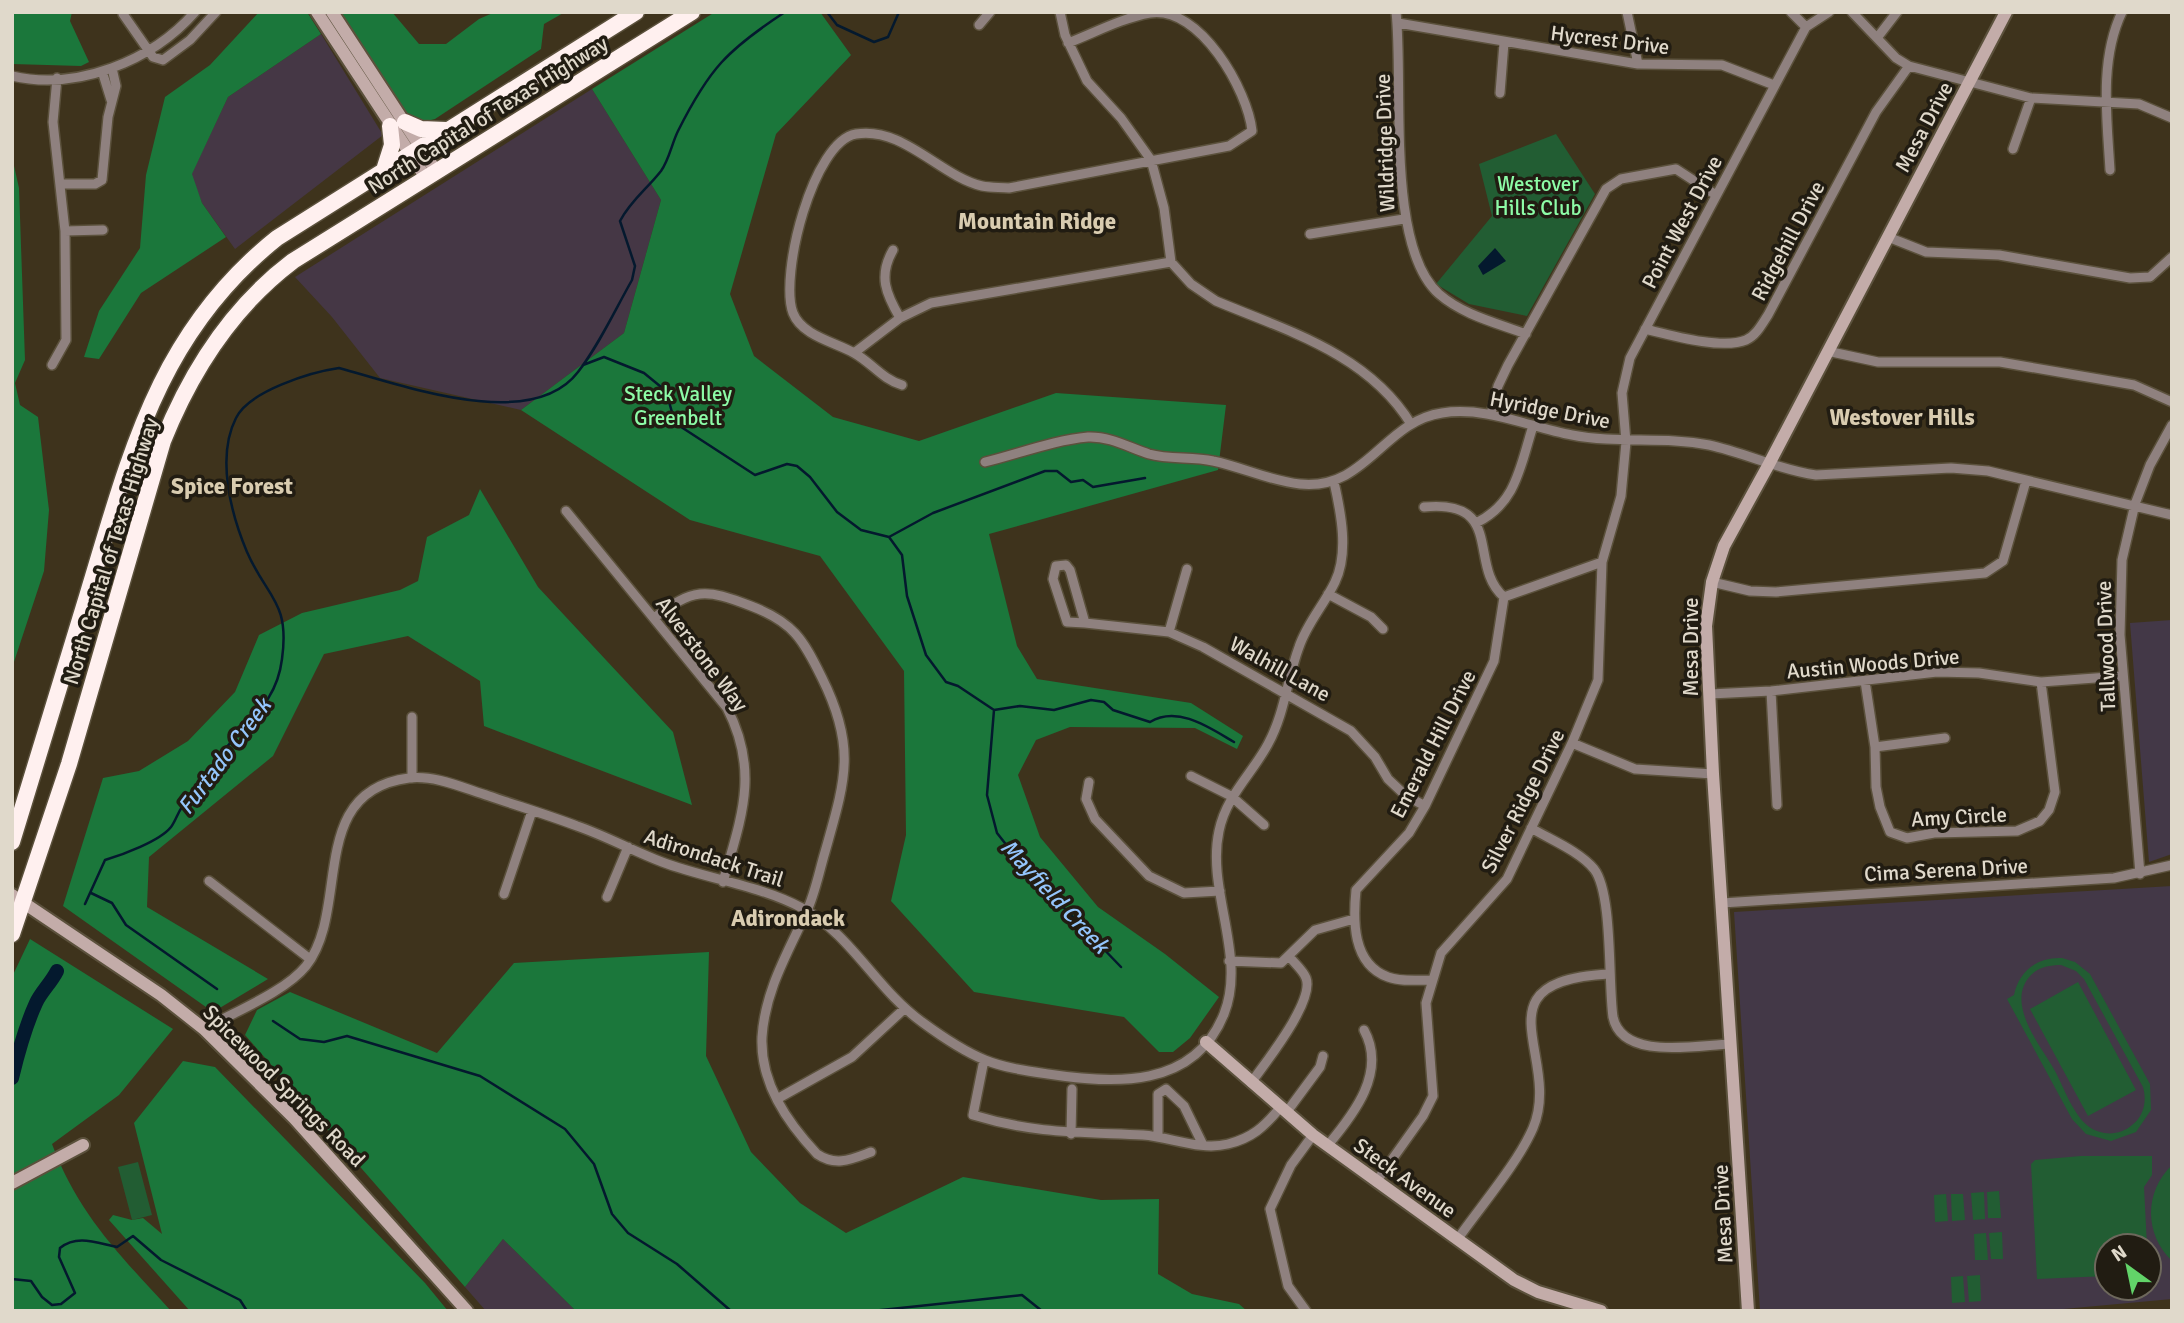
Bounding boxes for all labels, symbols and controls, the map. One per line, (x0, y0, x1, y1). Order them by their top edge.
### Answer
street label: Hycrest Drive (1549, 20, 1671, 60)
street label: North Capital of Texas Highway (363, 30, 613, 200)
street label: Wildridge Drive (1370, 73, 1400, 213)
street label: Mesa Drive (1889, 77, 1959, 177)
street label: Point West Drive (1636, 151, 1728, 293)
park label: Westover Hills Club (1495, 171, 1581, 221)
street label: Ridgehill Drive (1746, 177, 1830, 305)
district label: Mountain Ridge (958, 207, 1116, 236)
park label: Steck Valley Greenbelt (624, 381, 732, 431)
street label: Hyridge Drive (1488, 386, 1612, 434)
district label: Westover Hills (1829, 403, 1975, 432)
street label: North Capital of Texas Highway (58, 414, 164, 688)
district label: Spice Forest (171, 472, 293, 501)
street label: Tallwood Drive (2091, 580, 2121, 712)
street label: Alverstone Way (650, 591, 754, 717)
street label: Mesa Drive (1678, 598, 1704, 696)
street label: Walhill Lane (1225, 631, 1335, 707)
street label: Austin Woods Drive (1786, 643, 1960, 685)
street label: Emerald Hill Drive (1384, 666, 1482, 822)
water label: Furtado Creek (171, 690, 279, 820)
street label: Silver Ridge Drive (1476, 725, 1570, 877)
street label: Amy Circle (1911, 802, 2007, 832)
street label: Adirondack Trail (641, 823, 787, 893)
water label: Mayfield Creek (994, 833, 1117, 962)
street label: Cima Serena Drive (1863, 853, 2029, 887)
district label: Adirondack (731, 904, 845, 933)
street label: Spicewood Springs Road (197, 999, 371, 1173)
street label: Steck Avenue (1349, 1132, 1461, 1224)
street label: Mesa Drive (1707, 1164, 1739, 1264)
north arrow (2093, 1232, 2163, 1302)
text: N (2107, 1240, 2131, 1267)

